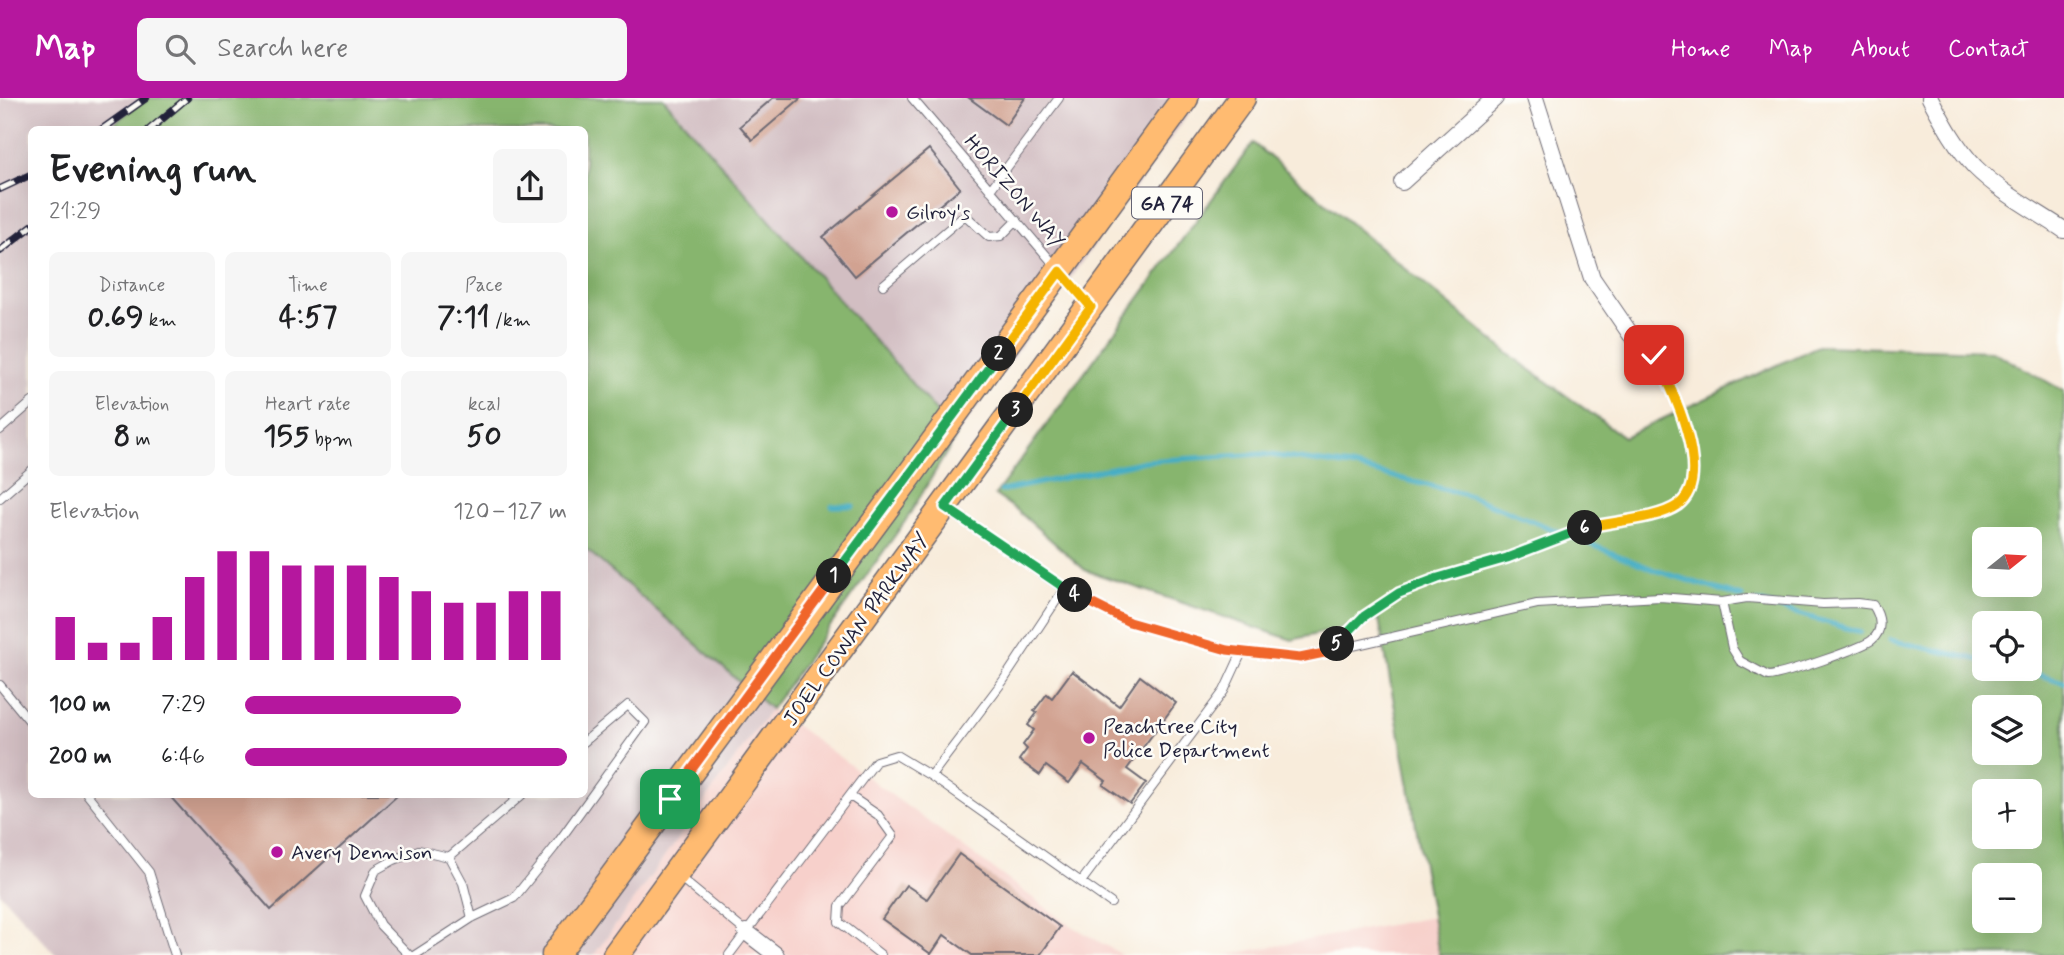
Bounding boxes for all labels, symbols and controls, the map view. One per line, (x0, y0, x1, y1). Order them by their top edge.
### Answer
search box (137, 18, 627, 81)
text: Map (35, 27, 95, 71)
icon: search (161, 30, 199, 68)
text: Search here (217, 32, 348, 66)
text: Home (1671, 34, 1731, 65)
text: Map (1769, 34, 1813, 65)
text: About (1851, 34, 1910, 65)
text: Contact (1948, 34, 2029, 65)
street label: HORIZON WAY (957, 129, 1072, 255)
text: Evening run (49, 146, 256, 195)
button: share (493, 149, 567, 223)
road number: GA 74 (1132, 188, 1202, 218)
text: 21:29 (49, 197, 101, 227)
place label: Gilroy's (906, 199, 970, 227)
marker: Gilroy's (884, 204, 900, 220)
text: Distance (99, 273, 165, 298)
text: Time (288, 273, 328, 298)
text: Pace (465, 273, 503, 298)
text: 0.69 (87, 298, 144, 337)
text: 4:57 (279, 298, 337, 337)
text: 7:11 (437, 298, 490, 337)
text: km (144, 308, 177, 333)
text: /km (490, 308, 531, 333)
pin (1624, 325, 1684, 385)
pin: 2 (982, 336, 1016, 372)
icon: check (1635, 336, 1673, 374)
text: 2 (994, 341, 1003, 366)
text: Elevation (95, 392, 169, 417)
text: Heart rate (265, 392, 351, 417)
text: kcal (468, 392, 500, 417)
pin: 3 (998, 392, 1034, 428)
text: 3 (1011, 397, 1020, 422)
text: 8 (113, 417, 130, 456)
text: 155 (263, 417, 309, 456)
text: 50 (466, 417, 502, 456)
text: m (130, 427, 151, 452)
text: bpm (309, 427, 353, 452)
text: Elevation (49, 497, 140, 527)
text: 120–127 m (453, 497, 567, 527)
pin: 6 (1568, 510, 1602, 546)
text: 6 (1580, 515, 1589, 540)
street label: JOEL COWAN PARKWAY (777, 527, 937, 732)
north arrow (1972, 527, 2042, 597)
map controls (1972, 527, 2042, 933)
pin: 1 (816, 559, 852, 594)
text: 1 (829, 563, 838, 588)
pin: 4 (1058, 578, 1092, 612)
text: 4 (1069, 582, 1080, 607)
button: locate (1972, 611, 2042, 681)
pin: 5 (1320, 626, 1354, 662)
text: 5 (1331, 631, 1342, 656)
text: 100 m (49, 690, 111, 720)
text: 7:29 (161, 690, 206, 720)
button: layers (1972, 695, 2042, 765)
place label: Peachtree City Police Department (1103, 713, 1270, 765)
marker: Peachtree City Police Department (1081, 730, 1097, 746)
text: 200 m (49, 742, 112, 772)
text: 6:46 (161, 742, 205, 772)
pin (640, 769, 700, 829)
button: + (1972, 779, 2042, 849)
icon: arrive (651, 780, 689, 818)
place label: Avery Dennison (291, 839, 433, 867)
marker: Avery Dennison (269, 844, 285, 860)
button: − (1972, 863, 2042, 933)

